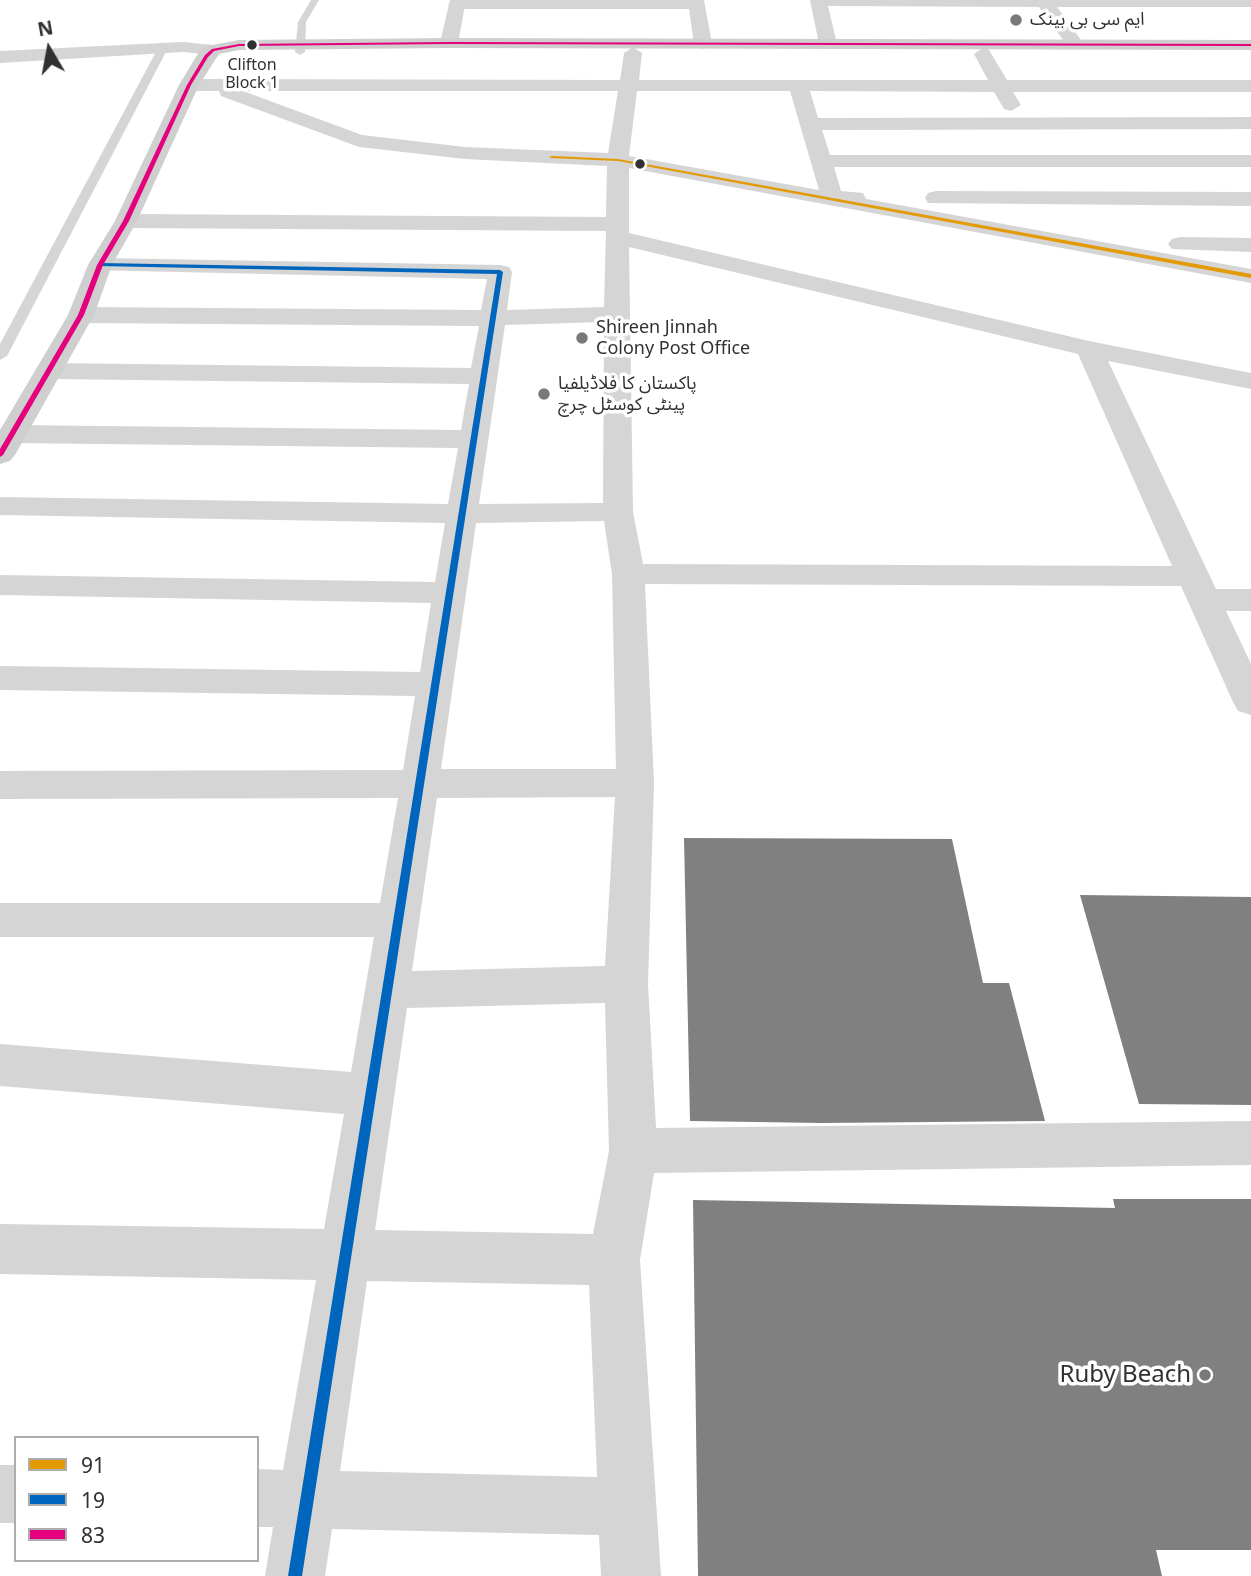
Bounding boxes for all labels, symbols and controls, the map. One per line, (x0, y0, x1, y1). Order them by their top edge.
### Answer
place label: ایم سی بی بینک (1030, 9, 1145, 31)
marker: ایم سی بی بینک (1008, 12, 1024, 28)
north arrow (14, 14, 84, 84)
text: N (35, 14, 55, 42)
marker: Clifton Block 1 (245, 38, 259, 52)
place label: Clifton Block 1 (225, 55, 279, 93)
unlabelled marker (633, 157, 647, 171)
place label: Shireen Jinnah Colony Post Office (596, 317, 750, 360)
marker: Shireen Jinnah Colony Post Office (574, 330, 590, 346)
place label: پاکستان کا فلاڈیلفیا پینٹی کوسٹل چرچ (558, 373, 697, 416)
marker: پاکستان کا فلاڈیلفیا پینٹی کوسٹل چرچ (536, 386, 552, 402)
place label: Ruby Beach (1060, 1361, 1191, 1389)
marker: Ruby Beach (1197, 1367, 1213, 1383)
legend (14, 1436, 259, 1562)
text: 91 (81, 1451, 105, 1479)
text: 19 (81, 1486, 105, 1514)
text: 83 (81, 1521, 105, 1549)

